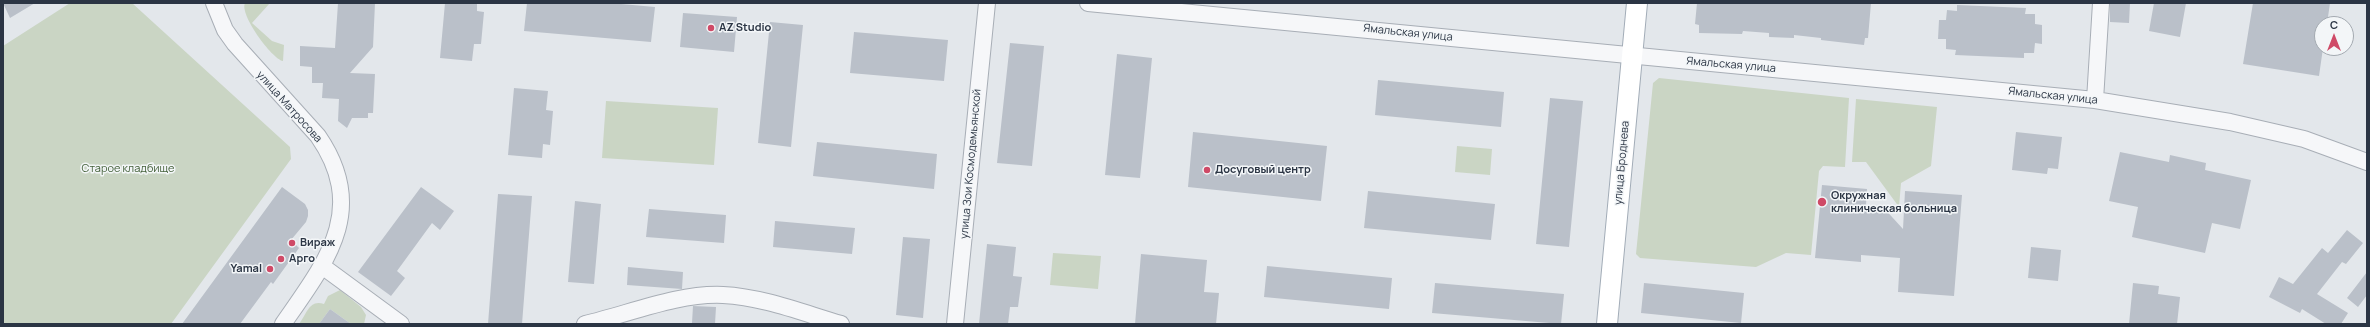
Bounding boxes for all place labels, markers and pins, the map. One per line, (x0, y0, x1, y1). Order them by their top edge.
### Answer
place label: AZ Studio (719, 21, 771, 35)
marker: AZ Studio (706, 23, 716, 33)
place label: Досуговый центр (1215, 163, 1311, 177)
marker: Досуговый центр (1202, 165, 1212, 175)
place label: Окружная клиническая больница (1831, 189, 1957, 215)
marker: Окружная клиническая больница (1816, 196, 1828, 208)
place label: Вираж (300, 236, 335, 250)
marker: Вираж (287, 238, 297, 248)
place label: Арго (289, 252, 315, 266)
marker: Арго (276, 254, 286, 264)
place label: Yamal (231, 262, 262, 276)
marker: Yamal (265, 264, 275, 274)

